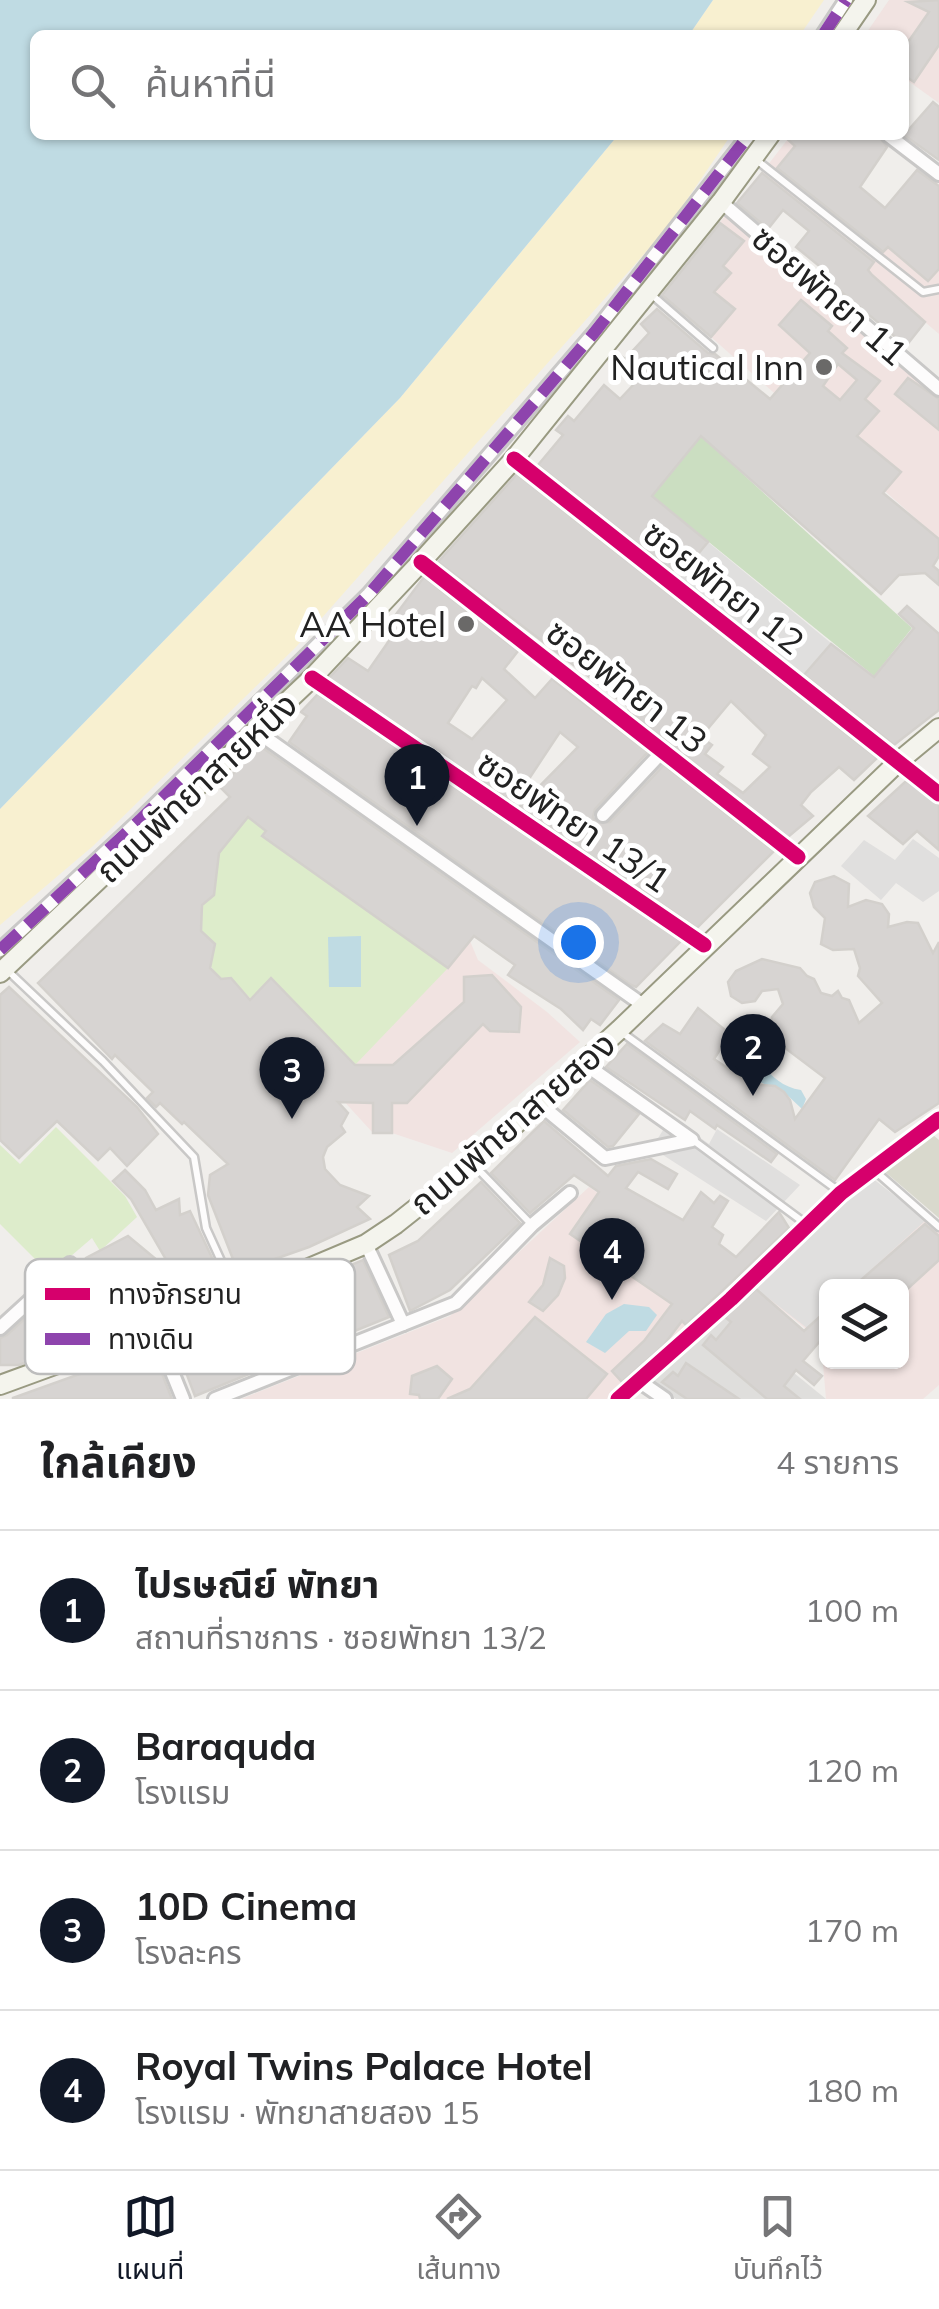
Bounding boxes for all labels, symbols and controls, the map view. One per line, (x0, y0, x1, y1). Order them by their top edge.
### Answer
search box (30, 30, 909, 140)
icon: search (65, 58, 120, 113)
text: ค้นหาที่นี่ (145, 59, 276, 107)
street label: ซอยพัทยา 11 (743, 215, 917, 375)
place label: Nautical Inn (610, 345, 804, 389)
marker: Nautical Inn (813, 356, 835, 378)
street label: ซอยพัทยา 12 (635, 511, 813, 663)
place label: AA Hotel (299, 602, 446, 646)
street label: ซอยพัทยา 13 (538, 610, 716, 762)
marker: AA Hotel (455, 613, 477, 635)
street label: ถนนพัทยาสายหนึ่ง (85, 681, 306, 892)
street label: ซอยพัทยา 13/1 (469, 740, 679, 902)
pin: 1 (384, 744, 450, 826)
your location (553, 917, 604, 968)
pin: 2 (720, 1014, 786, 1096)
street label: ถนนพัทยาสายสอง (400, 1022, 624, 1224)
pin: 3 (260, 1036, 324, 1119)
pin: 4 (580, 1218, 644, 1300)
legend (25, 1259, 355, 1374)
text: ทางจักรยาน (108, 1276, 242, 1311)
map controls (819, 1279, 909, 1369)
button: layers (819, 1279, 909, 1369)
text: ทางเดิน (108, 1321, 194, 1356)
text: ใกล้เคียง (40, 1435, 197, 1488)
text: 4 รายการ (776, 1442, 899, 1482)
text: ไปรษณีย์ พัทยา (135, 1560, 379, 1608)
text: 1 (63, 1590, 82, 1630)
text: 100 m (805, 1590, 899, 1630)
text: สถานที่ราชการ · ซอยพัทยา 13/2 (135, 1617, 547, 1657)
text: Baraquda (135, 1722, 316, 1770)
text: 2 (63, 1750, 82, 1790)
text: 120 m (805, 1750, 899, 1790)
text: โรงแรม (135, 1772, 230, 1812)
text: 10D Cinema (135, 1882, 357, 1930)
text: 3 (63, 1910, 82, 1950)
text: 170 m (805, 1910, 899, 1950)
text: โรงละคร (135, 1932, 242, 1972)
text: Royal Twins Palace Hotel (135, 2042, 592, 2090)
text: 4 (63, 2070, 82, 2110)
text: 180 m (805, 2070, 899, 2110)
text: โรงแรม · พัทยาสายสอง 15 (135, 2092, 479, 2132)
tab: แผนที่ (116, 2189, 184, 2292)
tab: เส้นทาง (416, 2189, 501, 2292)
tab: บันทึกไว้ (733, 2189, 823, 2292)

